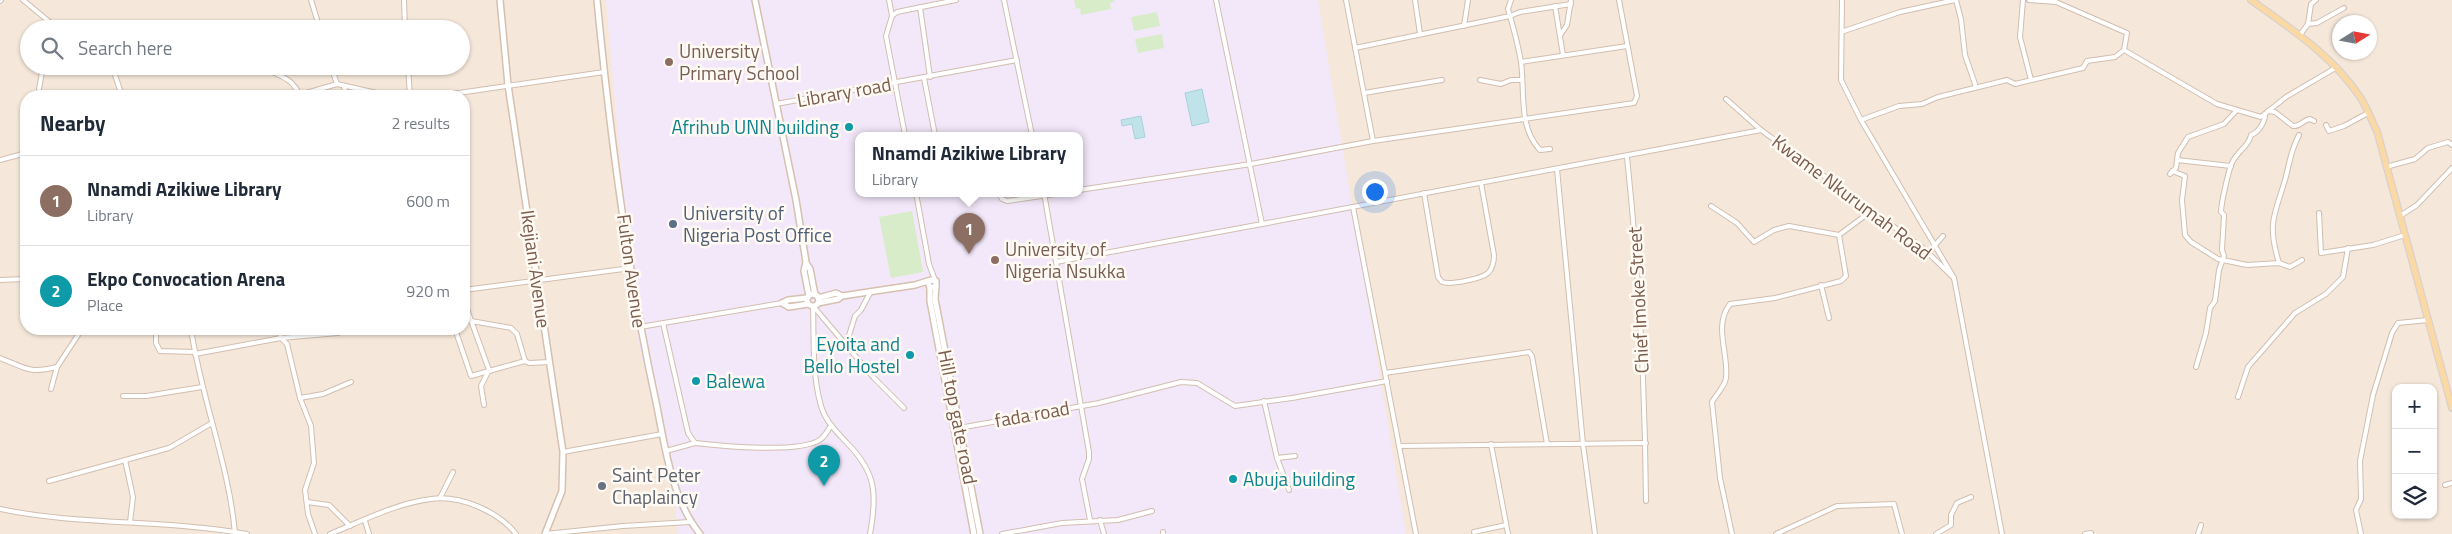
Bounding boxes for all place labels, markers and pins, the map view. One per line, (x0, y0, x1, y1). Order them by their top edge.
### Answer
place label: University Primary School (679, 36, 800, 87)
marker: University Primary School (663, 56, 675, 68)
place label: Afrihub UNN building (671, 112, 839, 141)
marker: Afrihub UNN building (843, 121, 855, 133)
place label: University of Nigeria Post Office (683, 198, 832, 249)
pin: 1 (953, 213, 985, 254)
marker: University of Nigeria Post Office (667, 218, 679, 230)
place label: University of Nigeria Nsukka (1005, 234, 1126, 285)
marker: University of Nigeria Nsukka (989, 254, 1001, 266)
place label: Eyoita and Bello Hostel (803, 329, 900, 380)
marker: Eyoita and Bello Hostel (904, 349, 916, 361)
place label: Balewa (706, 366, 765, 395)
marker: Balewa (690, 375, 702, 387)
pin: 2 (808, 445, 840, 486)
place label: Saint Peter Chaplaincy (612, 460, 701, 511)
place label: Abuja building (1243, 464, 1355, 493)
marker: Abuja building (1227, 473, 1239, 485)
marker: Saint Peter Chaplaincy (596, 480, 608, 492)

